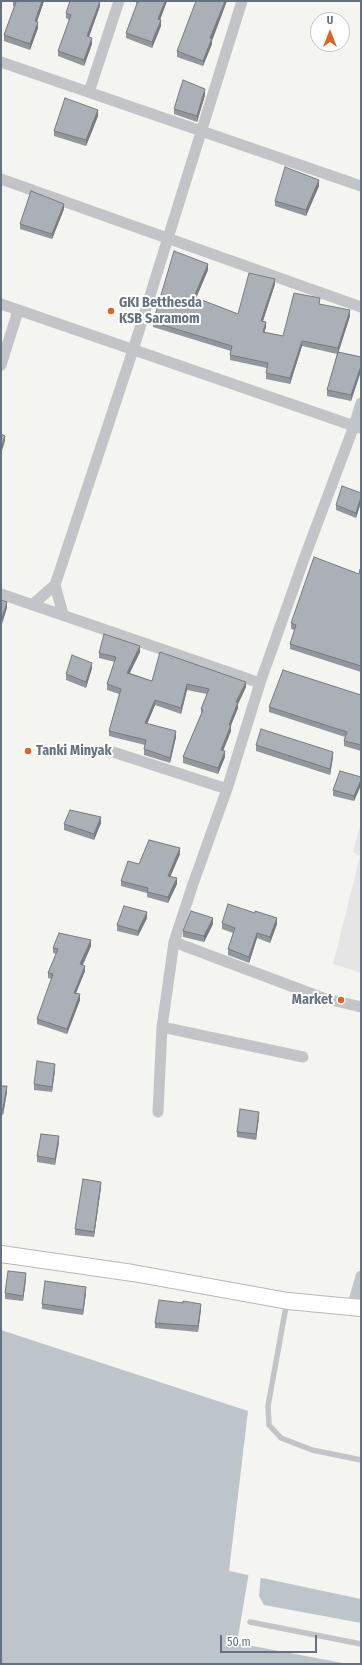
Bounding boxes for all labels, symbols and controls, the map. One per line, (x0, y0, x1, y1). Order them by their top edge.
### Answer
north arrow (310, 12, 350, 52)
text: U (327, 14, 333, 27)
place label: GKI Betthesda KSB Saramom (119, 295, 202, 328)
marker: GKI Betthesda KSB Saramom (106, 306, 116, 316)
place label: Tanki Minyak (36, 743, 112, 759)
marker: Tanki Minyak (23, 746, 33, 756)
place label: Market (292, 992, 333, 1008)
marker: Market (336, 995, 346, 1005)
scale bar (222, 1627, 319, 1653)
text: 50 m (227, 1635, 251, 1649)

